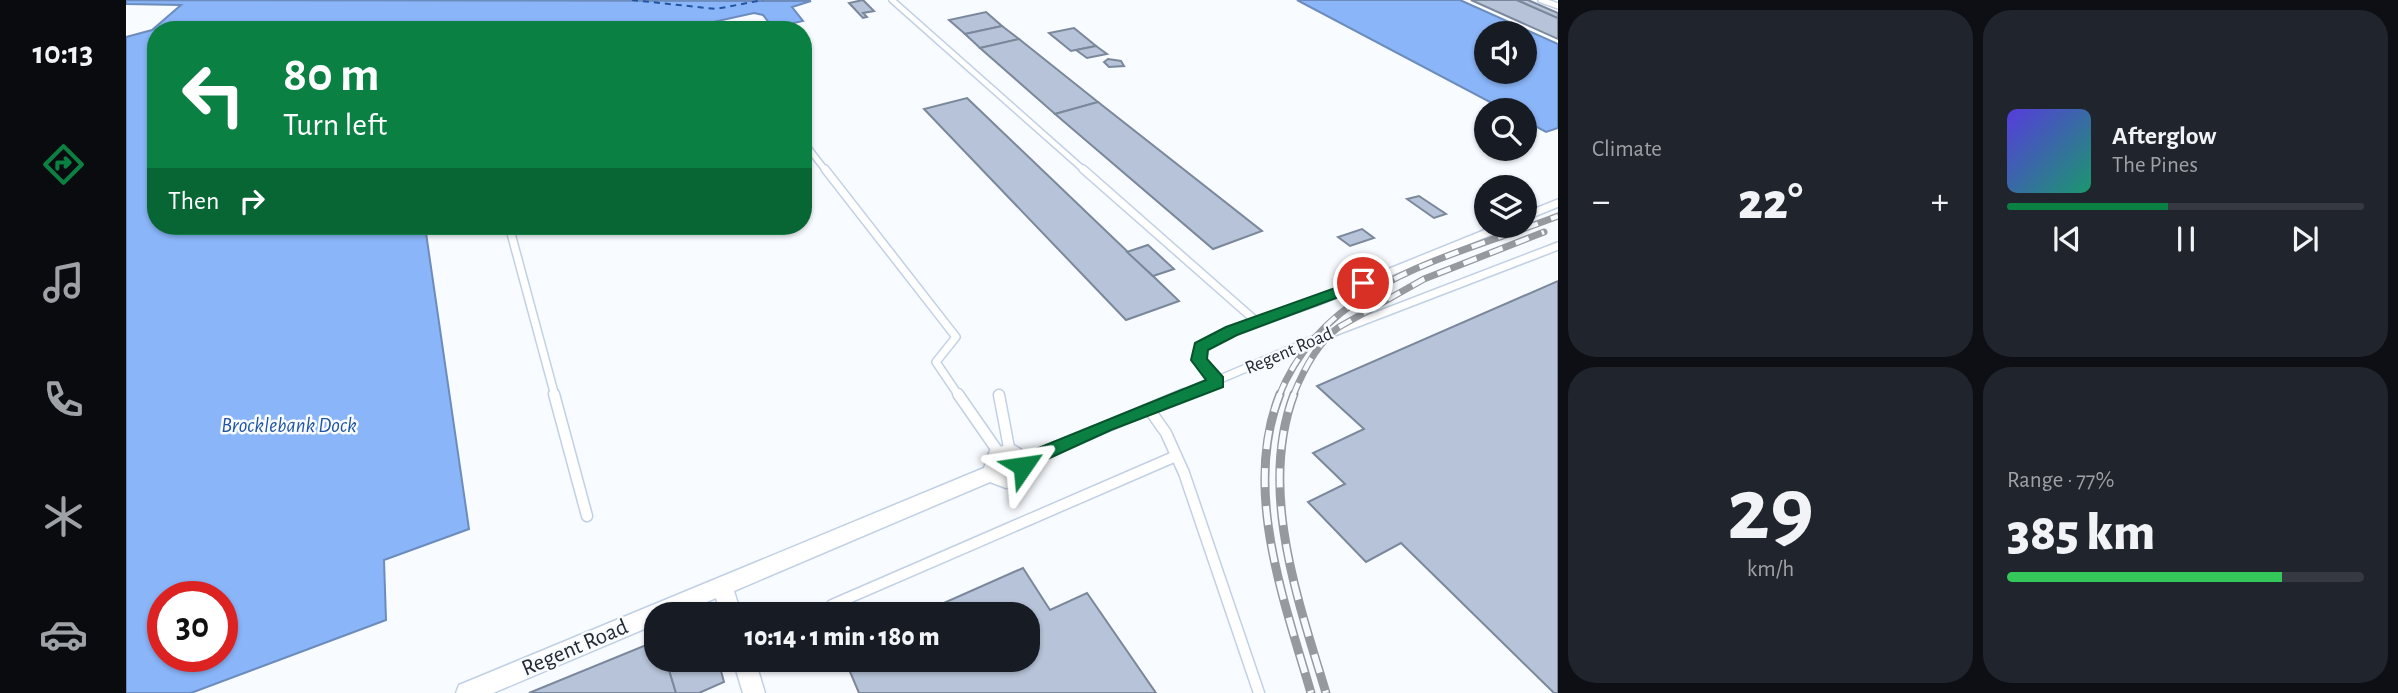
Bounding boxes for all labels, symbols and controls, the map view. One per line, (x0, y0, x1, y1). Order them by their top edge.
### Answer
map controls (1474, 21, 1537, 238)
button: sound (1474, 21, 1537, 84)
text: 10:13 (33, 37, 93, 69)
icon: left (168, 49, 259, 140)
text: 80 m (283, 51, 380, 100)
button: search (1474, 98, 1537, 161)
text: Turn left (283, 109, 387, 141)
text: Afterglow (2112, 123, 2216, 149)
text: Climate (1592, 138, 1662, 161)
icon: directions (39, 140, 88, 189)
text: The Pines (2112, 154, 2198, 177)
button: layers (1474, 175, 1537, 238)
text: 22° (1738, 176, 1803, 228)
icon: right (233, 182, 271, 220)
text: − (1592, 183, 1610, 221)
text: + (1931, 183, 1949, 221)
text: Then (168, 188, 219, 214)
icon: previous (2048, 220, 2086, 258)
icon: pause (2167, 220, 2205, 258)
icon: next (2286, 220, 2324, 258)
pin (1333, 253, 1393, 313)
icon: music (39, 258, 88, 307)
icon: arrive (1344, 264, 1382, 302)
street label: Regent Road (1242, 324, 1336, 378)
icon: phone (39, 375, 88, 424)
water label: Brocklebank Dock (221, 415, 357, 436)
position arrow (986, 429, 1060, 503)
text: 29 (1727, 465, 1814, 556)
text: Range · 77% (2007, 469, 2114, 492)
icon: climate (39, 492, 88, 541)
text: 385 km (2007, 507, 2155, 559)
text: km/h (1747, 558, 1794, 581)
speed limit sign: 30 (147, 581, 238, 672)
icon: car (39, 610, 88, 659)
street label: Regent Road (519, 615, 632, 681)
text: 10:14 · 1 min · 180 m (744, 624, 940, 650)

